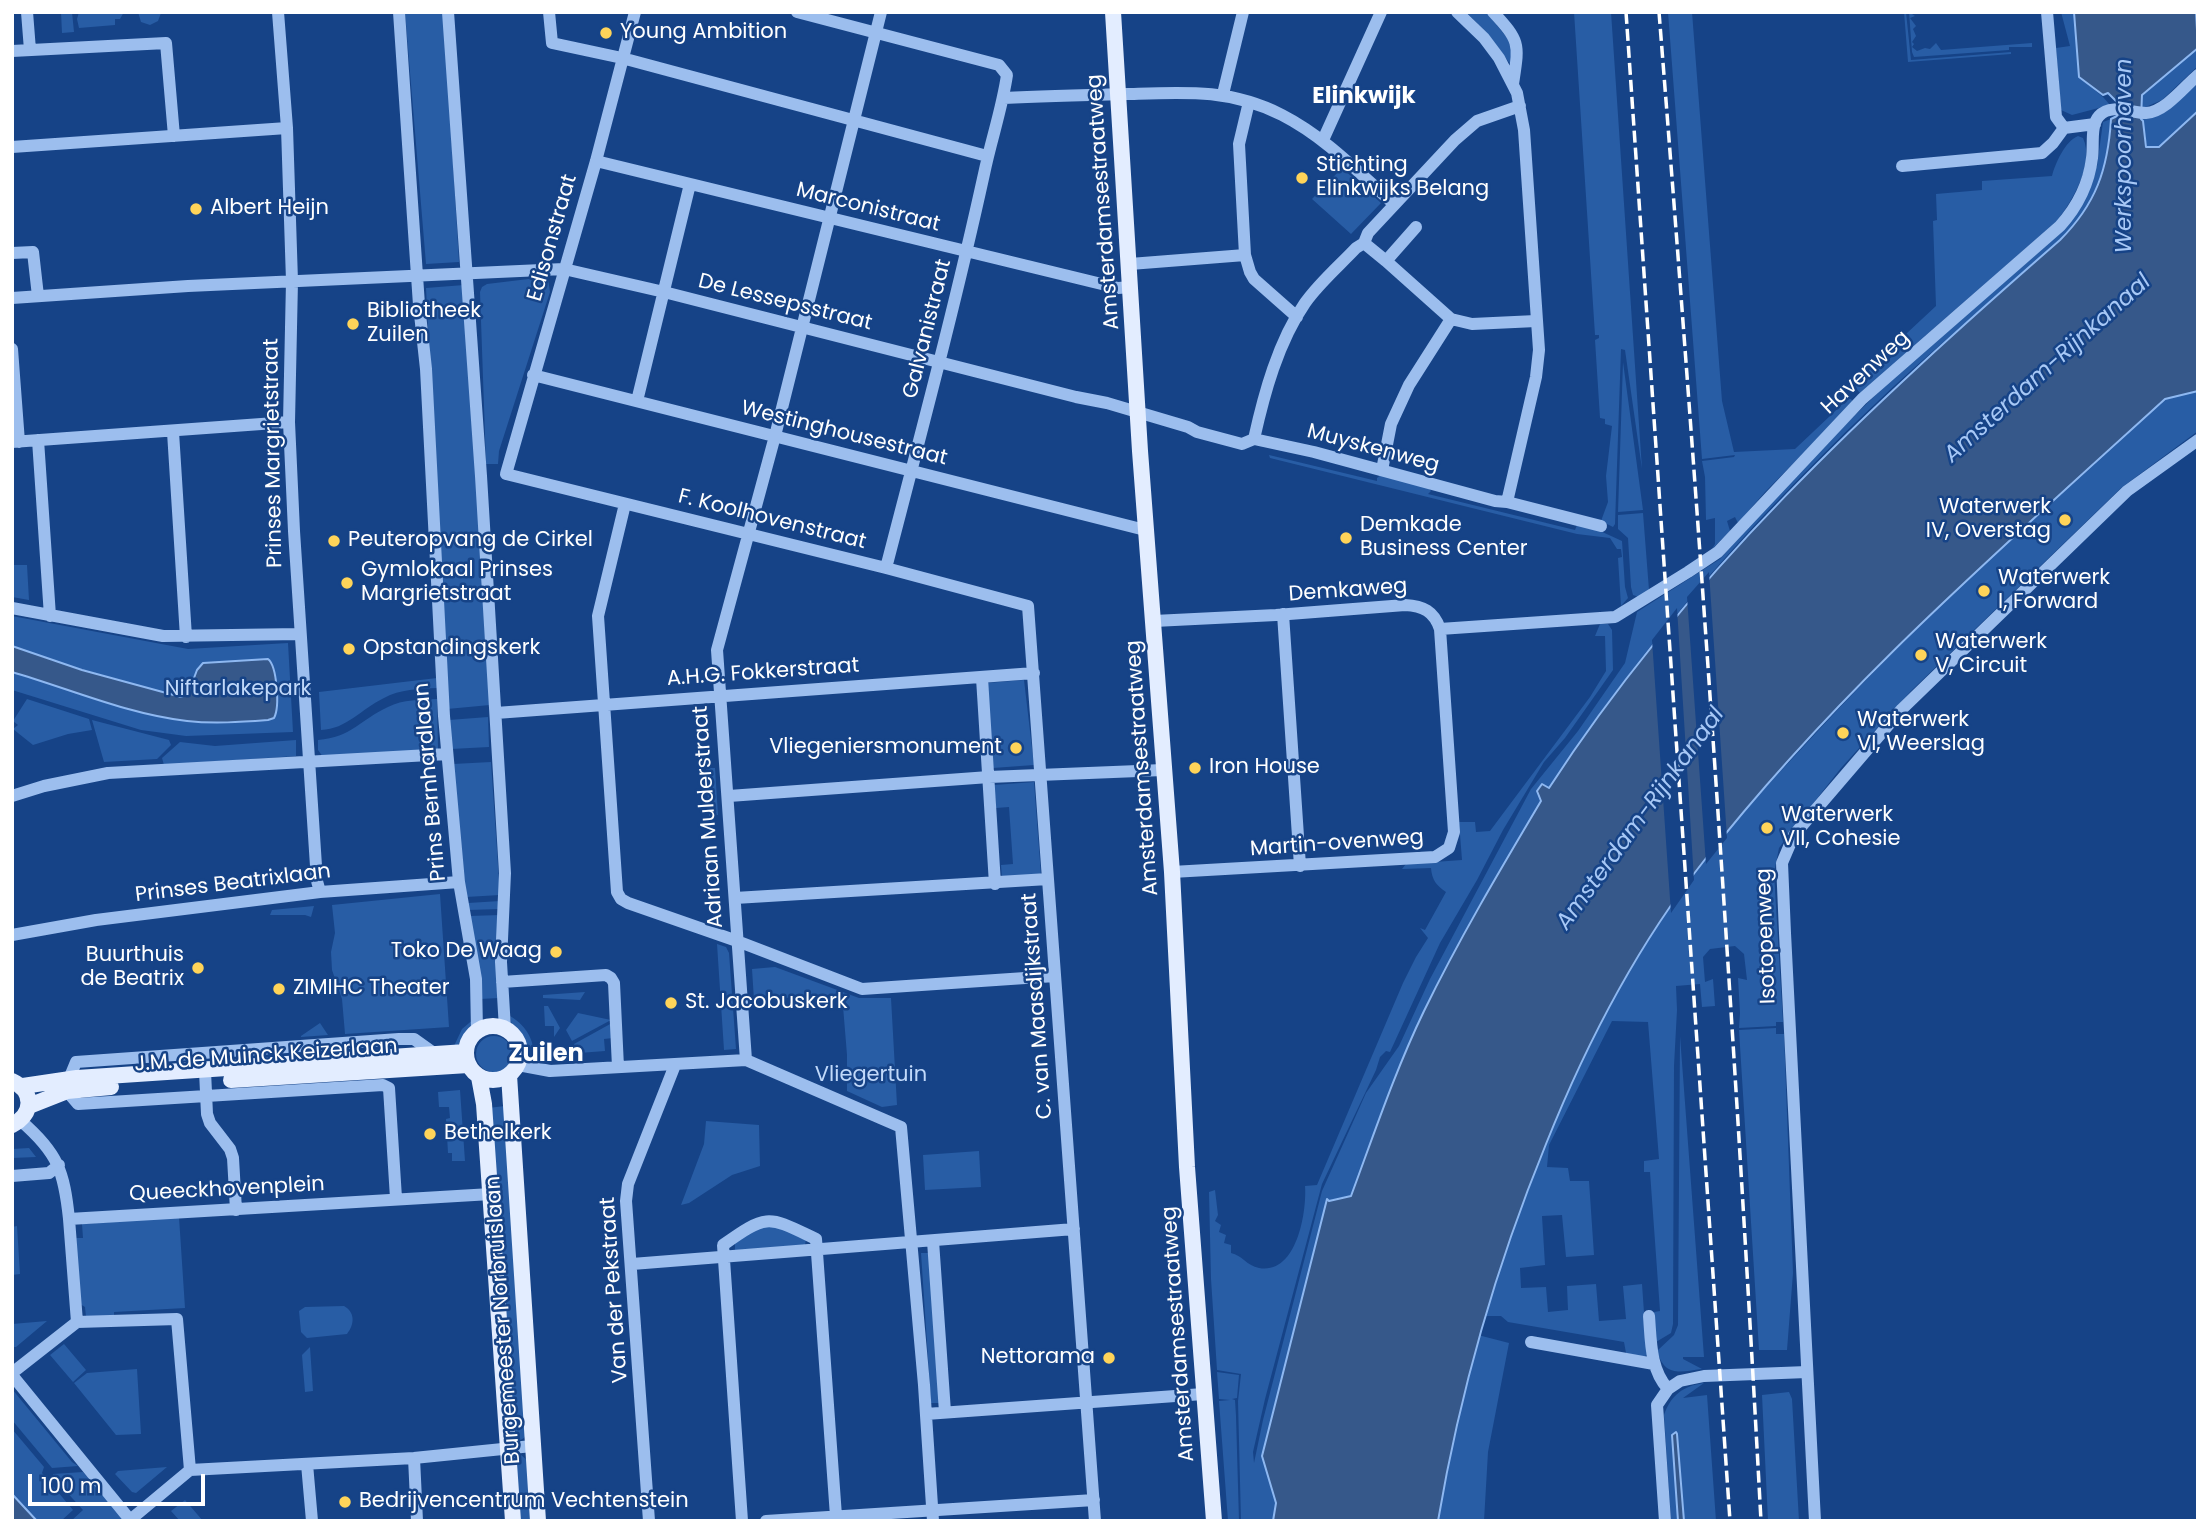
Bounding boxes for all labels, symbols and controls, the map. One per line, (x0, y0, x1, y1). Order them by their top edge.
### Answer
place label: Young Ambition (620, 20, 787, 46)
marker: Young Ambition (598, 25, 614, 41)
water label: Werkspoorhaven (2111, 59, 2139, 253)
street label: Amsterdamsestraatweg (1082, 73, 1126, 331)
district label: Elinkwijk (1312, 83, 1416, 111)
place label: Stichting Elinkwijks Belang (1316, 153, 1489, 203)
marker: Stichting Elinkwijks Belang (1294, 170, 1310, 186)
street label: Edisonstraat (523, 172, 583, 304)
street label: Marconistraat (793, 178, 943, 238)
place label: Albert Heijn (210, 196, 329, 222)
marker: Albert Heijn (188, 201, 204, 217)
street label: Galvanistraat (899, 257, 957, 401)
street label: De Lessepsstraat (696, 269, 874, 337)
water label: Amsterdam-Rijnkanaal (1939, 269, 2157, 469)
place label: Bibliotheek Zuilen (367, 299, 481, 349)
marker: Bibliotheek Zuilen (345, 316, 361, 332)
street label: Havenweg (1817, 326, 1915, 420)
street label: Prinses Margrietstraat (259, 338, 289, 568)
street label: Westinghousestraat (738, 396, 950, 472)
street label: Muyskenweg (1304, 419, 1442, 479)
street label: F. Koolhovenstraat (675, 484, 869, 556)
place label: Waterwerk IV, Overstag (1926, 495, 2051, 545)
marker: Waterwerk IV, Overstag (2057, 512, 2073, 528)
place label: Demkade Business Center (1360, 513, 1528, 563)
place label: Peuteropvang de Cirkel (348, 528, 593, 554)
marker: Demkade Business Center (1338, 530, 1354, 546)
marker: Peuteropvang de Cirkel (326, 533, 342, 549)
place label: Gymlokaal Prinses Margrietstraat (361, 558, 553, 608)
place label: Waterwerk I, Forward (1998, 566, 2110, 616)
street label: Demkaweg (1288, 574, 1408, 608)
marker: Gymlokaal Prinses Margrietstraat (339, 575, 355, 591)
marker: Waterwerk I, Forward (1976, 583, 1992, 599)
place label: Waterwerk V, Circuit (1935, 630, 2047, 680)
place label: Opstandingskerk (363, 636, 540, 662)
street label: Amsterdamsestraatweg (1121, 639, 1165, 897)
marker: Opstandingskerk (341, 641, 357, 657)
marker: Waterwerk V, Circuit (1913, 647, 1929, 663)
street label: A.H.G. Fokkerstraat (666, 654, 860, 692)
park label: Niftarlakepark (165, 677, 311, 703)
street label: Prins Bernhardlaan (410, 682, 452, 882)
water label: Amsterdam-Rijnkanaal (1551, 702, 1731, 936)
street label: Adriaan Mulderstraat (689, 705, 729, 929)
place label: Waterwerk VI, Weerslag (1857, 708, 1985, 758)
marker: Waterwerk VI, Weerslag (1835, 725, 1851, 741)
place label: Vliegeniersmonument (769, 735, 1002, 761)
marker: Vliegeniersmonument (1008, 740, 1024, 756)
place label: Iron House (1209, 755, 1320, 781)
marker: Iron House (1187, 760, 1203, 776)
place label: Waterwerk VII, Cohesie (1781, 803, 1901, 853)
marker: Waterwerk VII, Cohesie (1759, 820, 1775, 836)
street label: Martin-ovenweg (1249, 825, 1425, 863)
street label: Prinses Beatrixlaan (134, 859, 332, 909)
street label: Isotopenweg (1752, 868, 1782, 1004)
street label: C. van Maasdijkstraat (1018, 892, 1058, 1120)
place label: Toko De Waag (391, 939, 542, 965)
place label: Buurthuis de Beatrix (80, 943, 184, 993)
marker: Toko De Waag (548, 944, 564, 960)
marker: Buurthuis de Beatrix (190, 960, 206, 976)
place label: ZIMIHC Theater (293, 976, 450, 1002)
marker: ZIMIHC Theater (271, 981, 287, 997)
place label: St. Jacobuskerk (685, 990, 848, 1016)
marker: St. Jacobuskerk (663, 995, 679, 1011)
street label: J.M. de Muinck Keizerlaan (133, 1034, 399, 1078)
district label: Zuilen (508, 1041, 584, 1069)
park label: Vliegertuin (815, 1063, 927, 1089)
place label: Bethelkerk (444, 1121, 552, 1147)
marker: Bethelkerk (422, 1126, 438, 1142)
street label: Queeckhovenplein (129, 1172, 325, 1208)
street label: Burgemeester Norbruislaan (481, 1175, 527, 1465)
street label: Van der Pekstraat (596, 1196, 634, 1384)
street label: Amsterdamsestraatweg (1157, 1205, 1201, 1463)
place label: Nettorama (981, 1345, 1095, 1371)
marker: Nettorama (1101, 1350, 1117, 1366)
scale bar (32, 1460, 208, 1504)
text: 100 m (41, 1471, 101, 1500)
place label: Bedrijvencentrum Vechtenstein (359, 1489, 689, 1515)
marker: Bedrijvencentrum Vechtenstein (337, 1494, 353, 1510)

